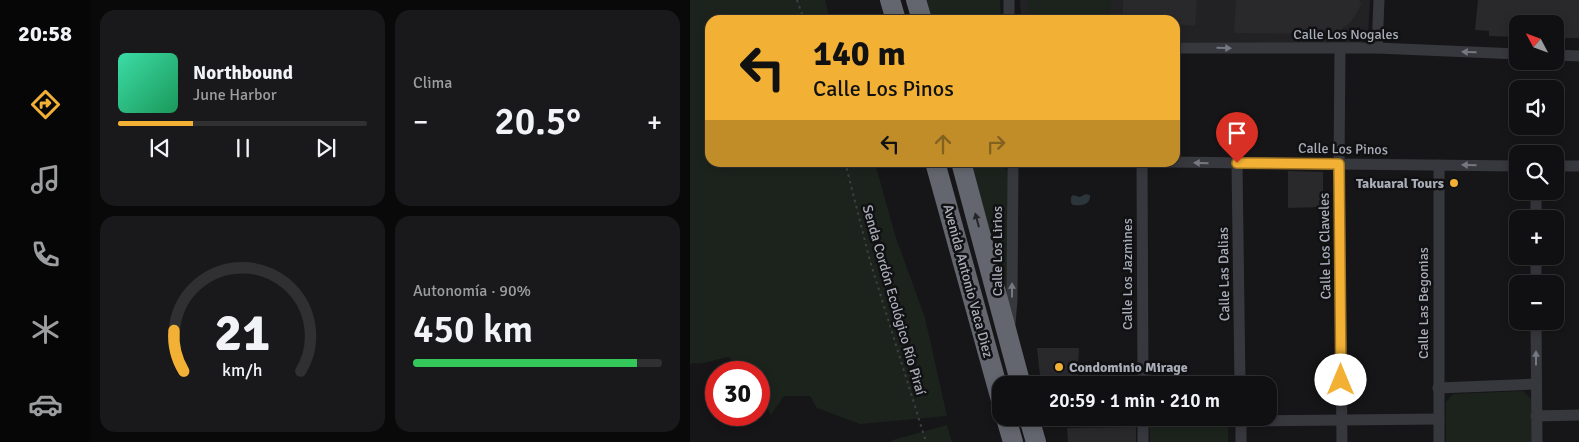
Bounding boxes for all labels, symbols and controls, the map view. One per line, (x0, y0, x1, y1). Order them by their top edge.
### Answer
north arrow (1509, 15, 1564, 70)
map controls (1509, 15, 1564, 330)
text: 20:58 (18, 20, 72, 47)
street label: Calle Los Nogales (1293, 26, 1399, 43)
text: 140 m (813, 32, 906, 75)
icon: left (730, 35, 795, 100)
one-way arrow (1216, 44, 1232, 52)
one-way arrow (1461, 48, 1477, 56)
text: Northbound (193, 61, 293, 85)
text: Clima (413, 73, 452, 93)
text: Calle Los Pinos (813, 75, 954, 102)
button: sound (1509, 80, 1564, 135)
text: June Harbor (193, 85, 277, 105)
icon: directions (28, 87, 63, 122)
text: 20.5° (494, 98, 581, 145)
text: − (413, 105, 428, 139)
text: + (647, 105, 662, 139)
pin (1216, 112, 1258, 163)
icon: arrive (1223, 119, 1251, 147)
icon: left (876, 130, 904, 158)
icon: ahead (929, 130, 957, 158)
icon: right (982, 130, 1010, 158)
icon: previous (146, 134, 174, 162)
icon: pause (229, 134, 257, 162)
icon: next (312, 134, 340, 162)
street label: Calle Los Pinos (1298, 140, 1388, 158)
button: search (1509, 145, 1564, 200)
one-way arrow (1193, 159, 1209, 167)
one-way arrow (1461, 161, 1477, 169)
icon: music (28, 162, 63, 197)
place label: Takuaral Tours (1356, 175, 1444, 192)
marker: Takuaral Tours (1448, 177, 1460, 189)
street label: Calle Los Claveles (1316, 193, 1334, 299)
street label: Avenida Antonio Vaca Diez (939, 202, 997, 360)
street label: Senda Cordón Ecológico Río Piraí (859, 203, 929, 397)
street label: Calle Los Lirios (989, 206, 1006, 296)
button: + (1509, 210, 1564, 265)
one-way arrow (972, 212, 980, 227)
street label: Calle Los Jazmines (1119, 218, 1136, 330)
street label: Calle Las Dalias (1215, 227, 1233, 321)
icon: phone (28, 237, 63, 272)
street label: Calle Las Begonias (1415, 247, 1432, 359)
button: − (1509, 275, 1564, 330)
text: Autonomía · 90% (413, 281, 531, 301)
one-way arrow (1008, 282, 1016, 298)
text: 21 (214, 301, 271, 365)
text: 450 km (413, 306, 533, 353)
icon: climate (28, 312, 63, 347)
one-way arrow (1532, 350, 1540, 366)
position arrow (1314, 353, 1366, 405)
text: km/h (222, 359, 263, 381)
place label: Condominio Mirage (1069, 359, 1188, 376)
speed limit sign: 30 (705, 361, 770, 426)
marker: Condominio Mirage (1053, 361, 1065, 373)
icon: car (28, 387, 63, 422)
text: 20:59 · 1 min · 210 m (1049, 389, 1220, 413)

